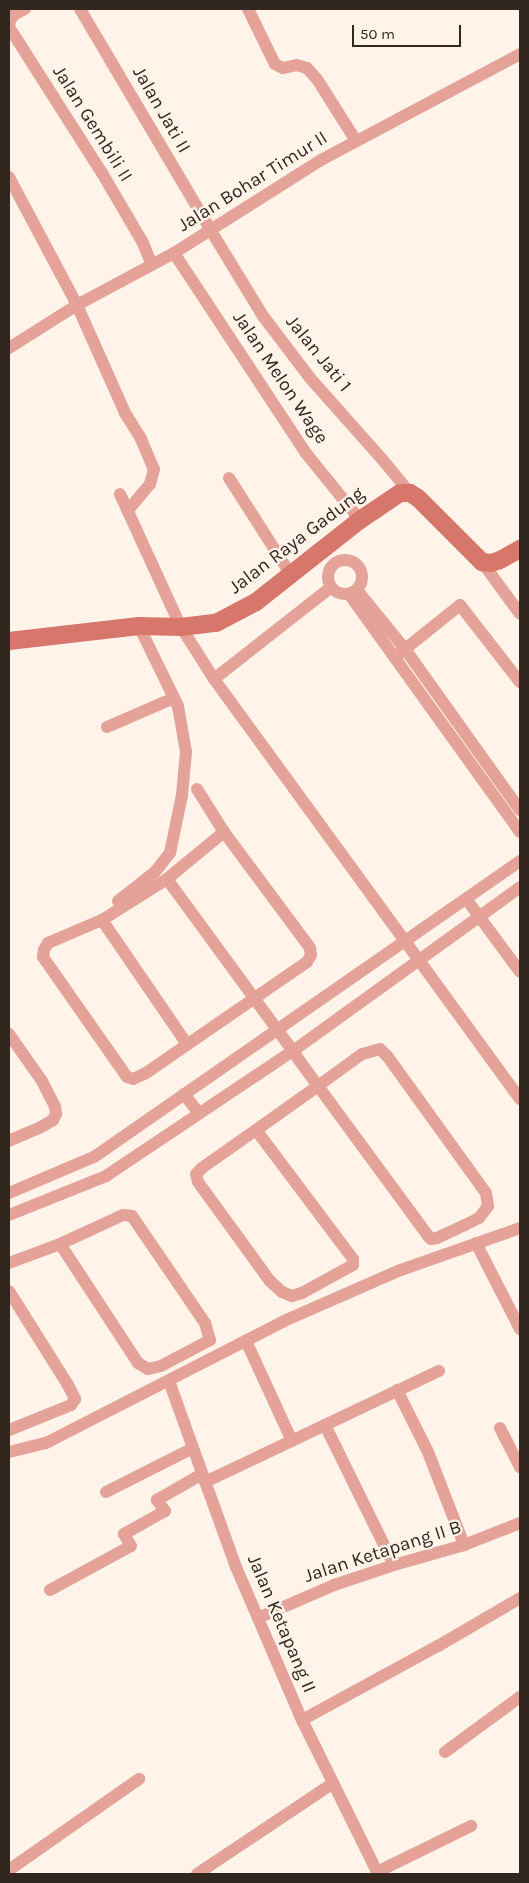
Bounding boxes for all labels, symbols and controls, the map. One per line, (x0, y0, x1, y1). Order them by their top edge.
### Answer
scale bar (354, 15, 463, 47)
text: 50 m (360, 25, 395, 43)
street label: Jalan Gembili II (47, 62, 137, 186)
street label: Jalan Jati II (127, 63, 195, 157)
street label: Jalan Bohar Timur II (174, 127, 332, 237)
street label: Jalan Melon Wage (227, 307, 333, 449)
street label: Jalan Jati 1 (280, 311, 356, 397)
street label: Jalan Raya Gadung (225, 483, 369, 599)
street label: Jalan Ketapang II B (301, 1516, 465, 1588)
street label: Jalan Ketapang II (242, 1552, 320, 1696)

